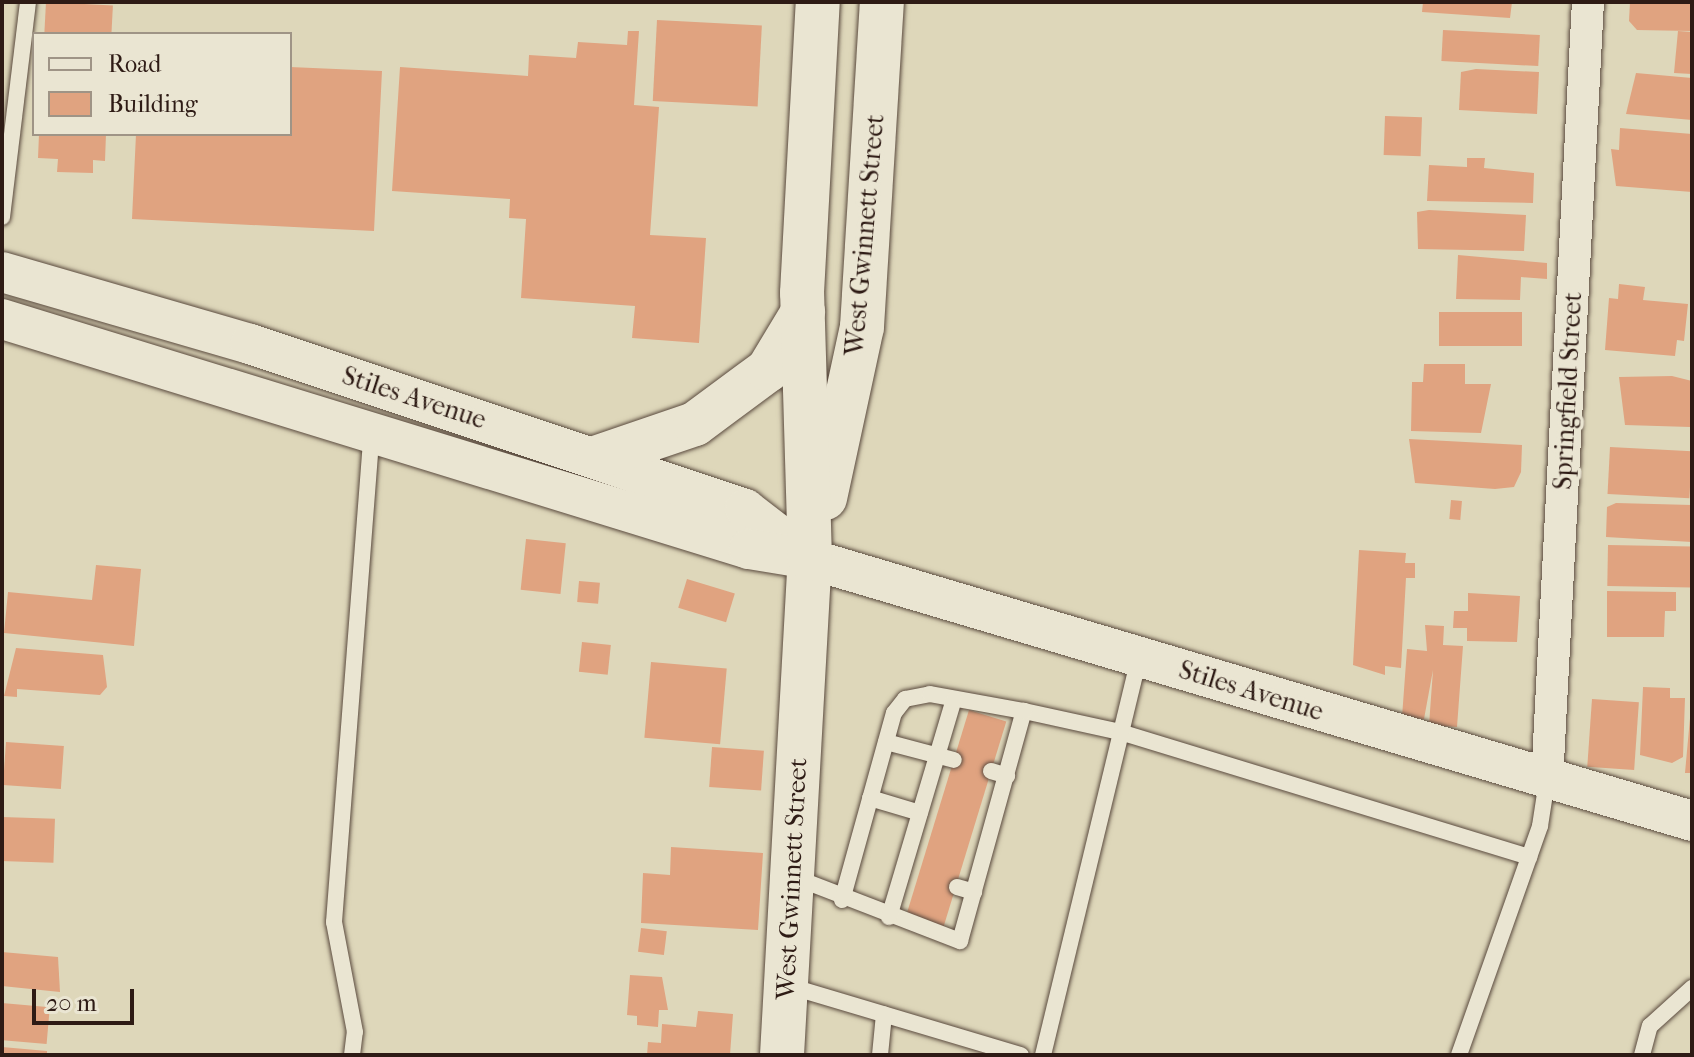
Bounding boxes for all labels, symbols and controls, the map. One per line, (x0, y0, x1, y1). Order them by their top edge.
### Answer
legend (32, 32, 292, 136)
text: Road (108, 50, 161, 78)
text: Building (108, 90, 198, 118)
street label: West Gwinnett Street (839, 113, 891, 357)
street label: Springfield Street (1547, 291, 1589, 491)
street label: Stiles Avenue (338, 360, 490, 436)
street label: Stiles Avenue (1175, 654, 1327, 728)
street label: West Gwinnett Street (770, 757, 814, 1001)
scale bar (36, 973, 138, 1023)
text: 20 m (46, 989, 97, 1017)

